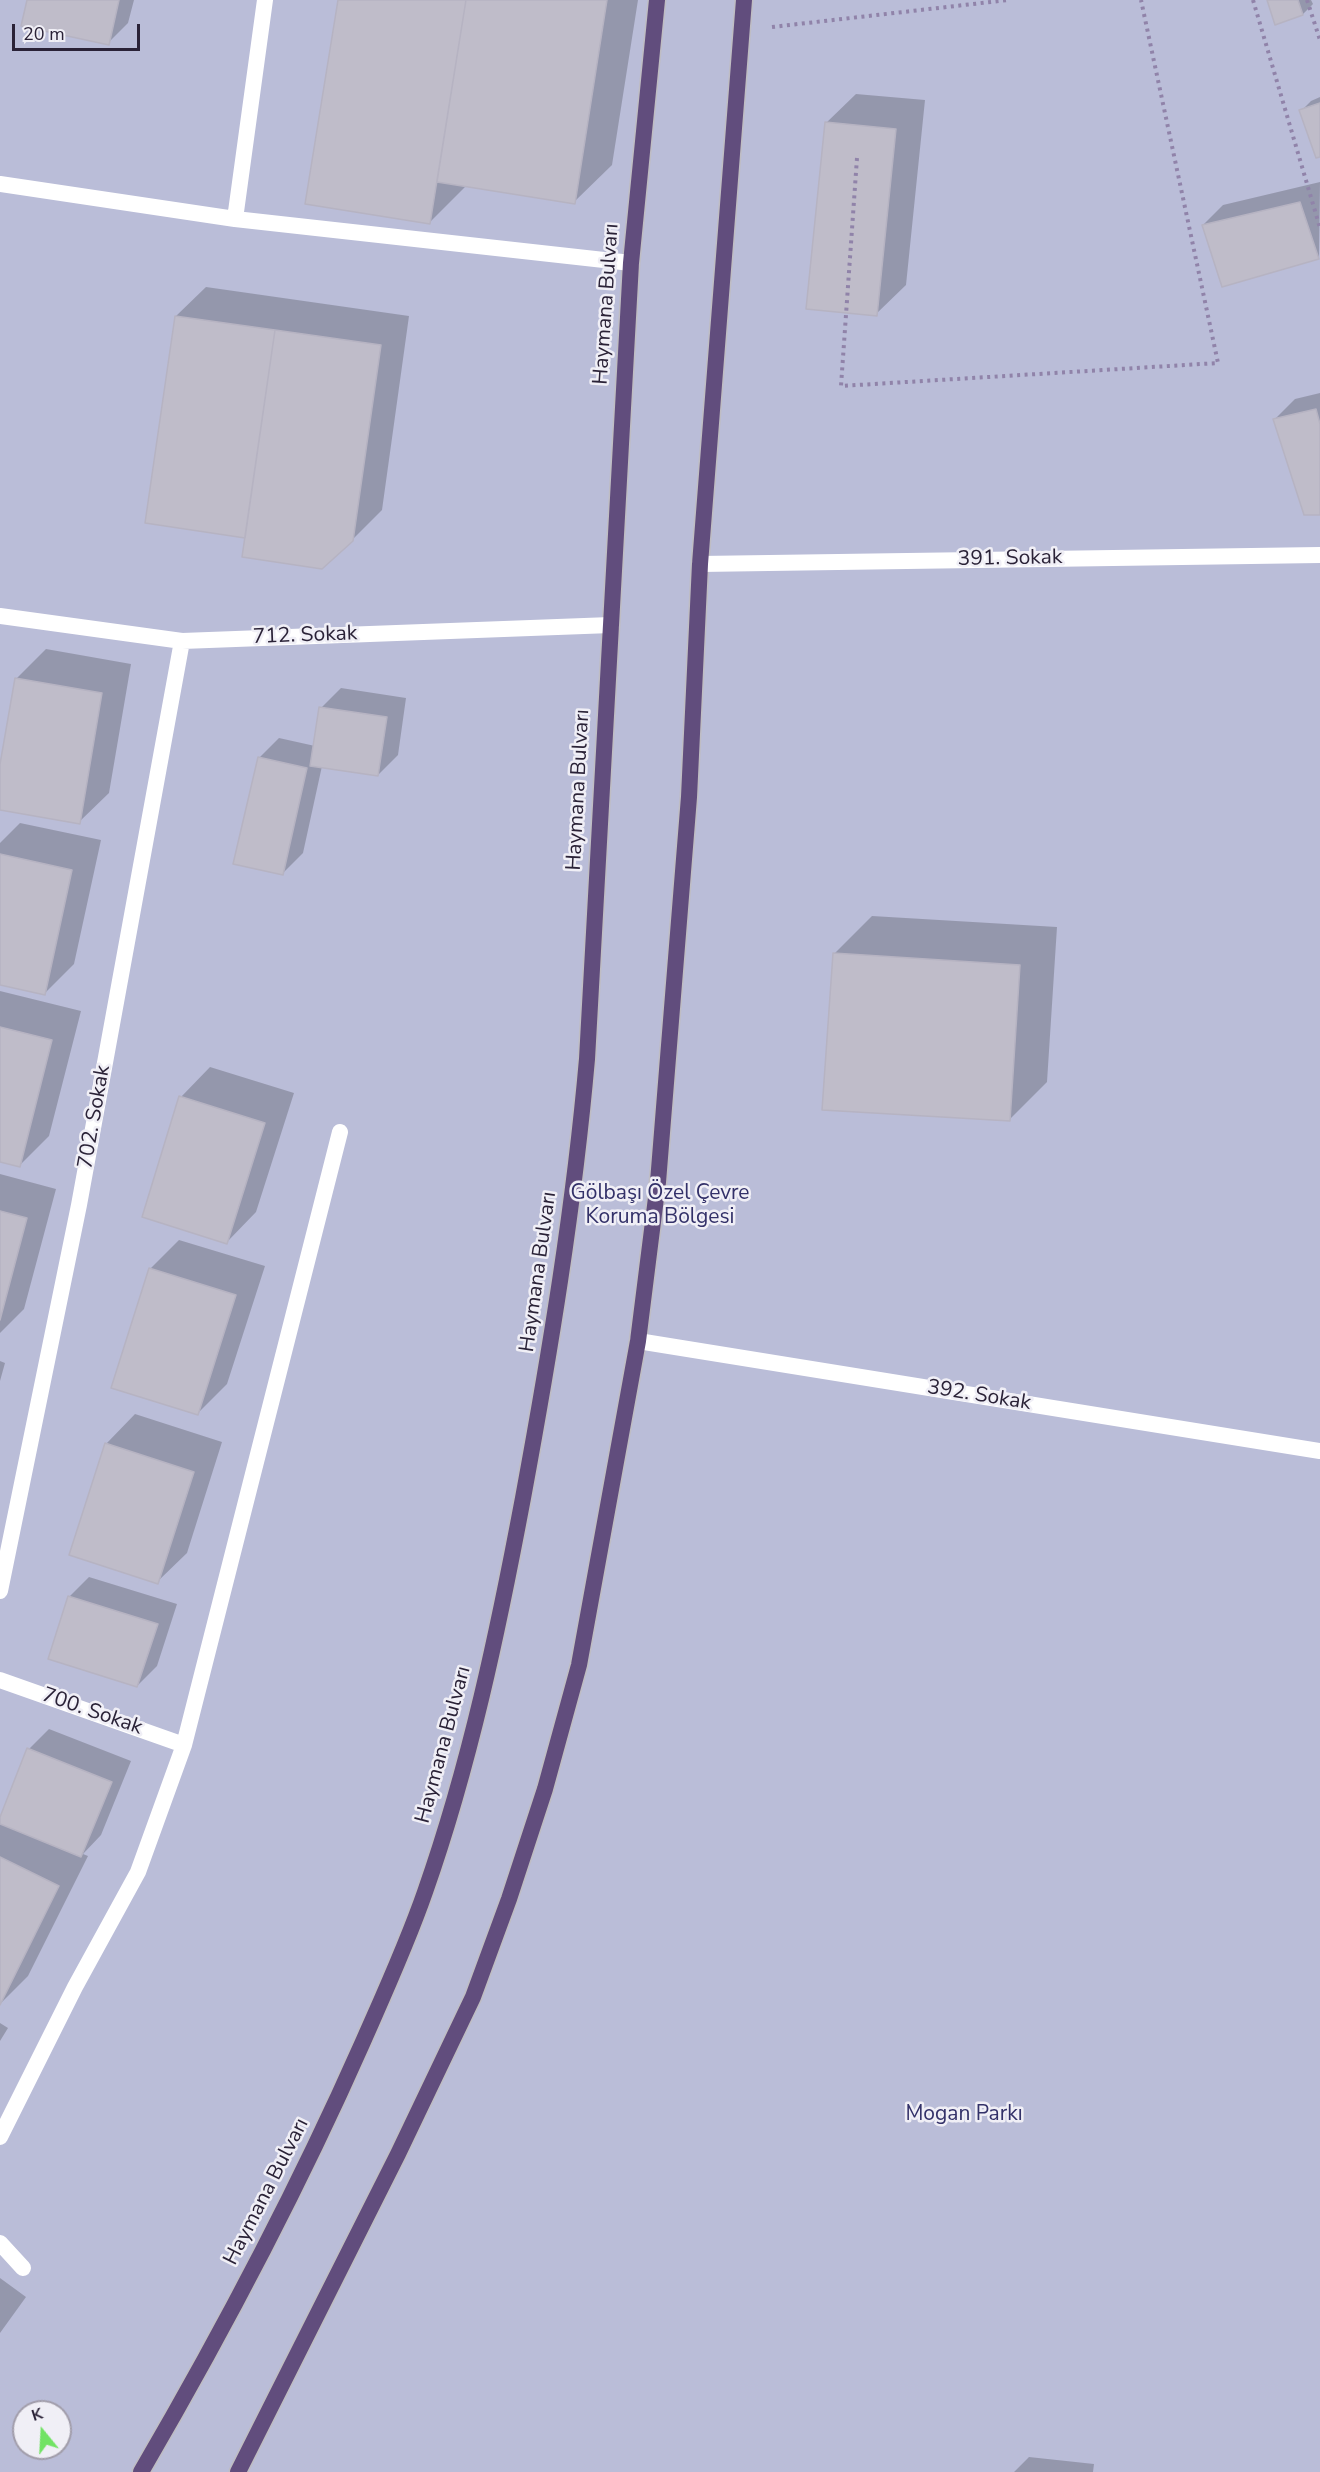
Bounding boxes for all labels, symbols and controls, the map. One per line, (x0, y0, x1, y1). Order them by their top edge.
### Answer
scale bar (15, 12, 142, 50)
text: 20 m (23, 22, 65, 46)
street label: Haymana Bulvarı (589, 223, 625, 385)
street label: 391. Sokak (957, 545, 1063, 573)
street label: 712. Sokak (252, 622, 358, 650)
street label: Haymana Bulvarı (562, 709, 596, 871)
street label: 702. Sokak (74, 1063, 116, 1171)
park label: Gölbaşı Özel Çevre Koruma Bölgesi (570, 1181, 750, 1231)
street label: Haymana Bulvarı (515, 1190, 563, 1354)
street label: 392. Sokak (925, 1375, 1033, 1417)
street label: Haymana Bulvarı (411, 1664, 477, 1826)
street label: 700. Sokak (38, 1683, 146, 1741)
park label: Mogan Parkı (905, 2102, 1023, 2128)
street label: Haymana Bulvarı (219, 2114, 315, 2270)
north arrow (12, 2400, 72, 2460)
text: K (29, 2403, 46, 2427)

